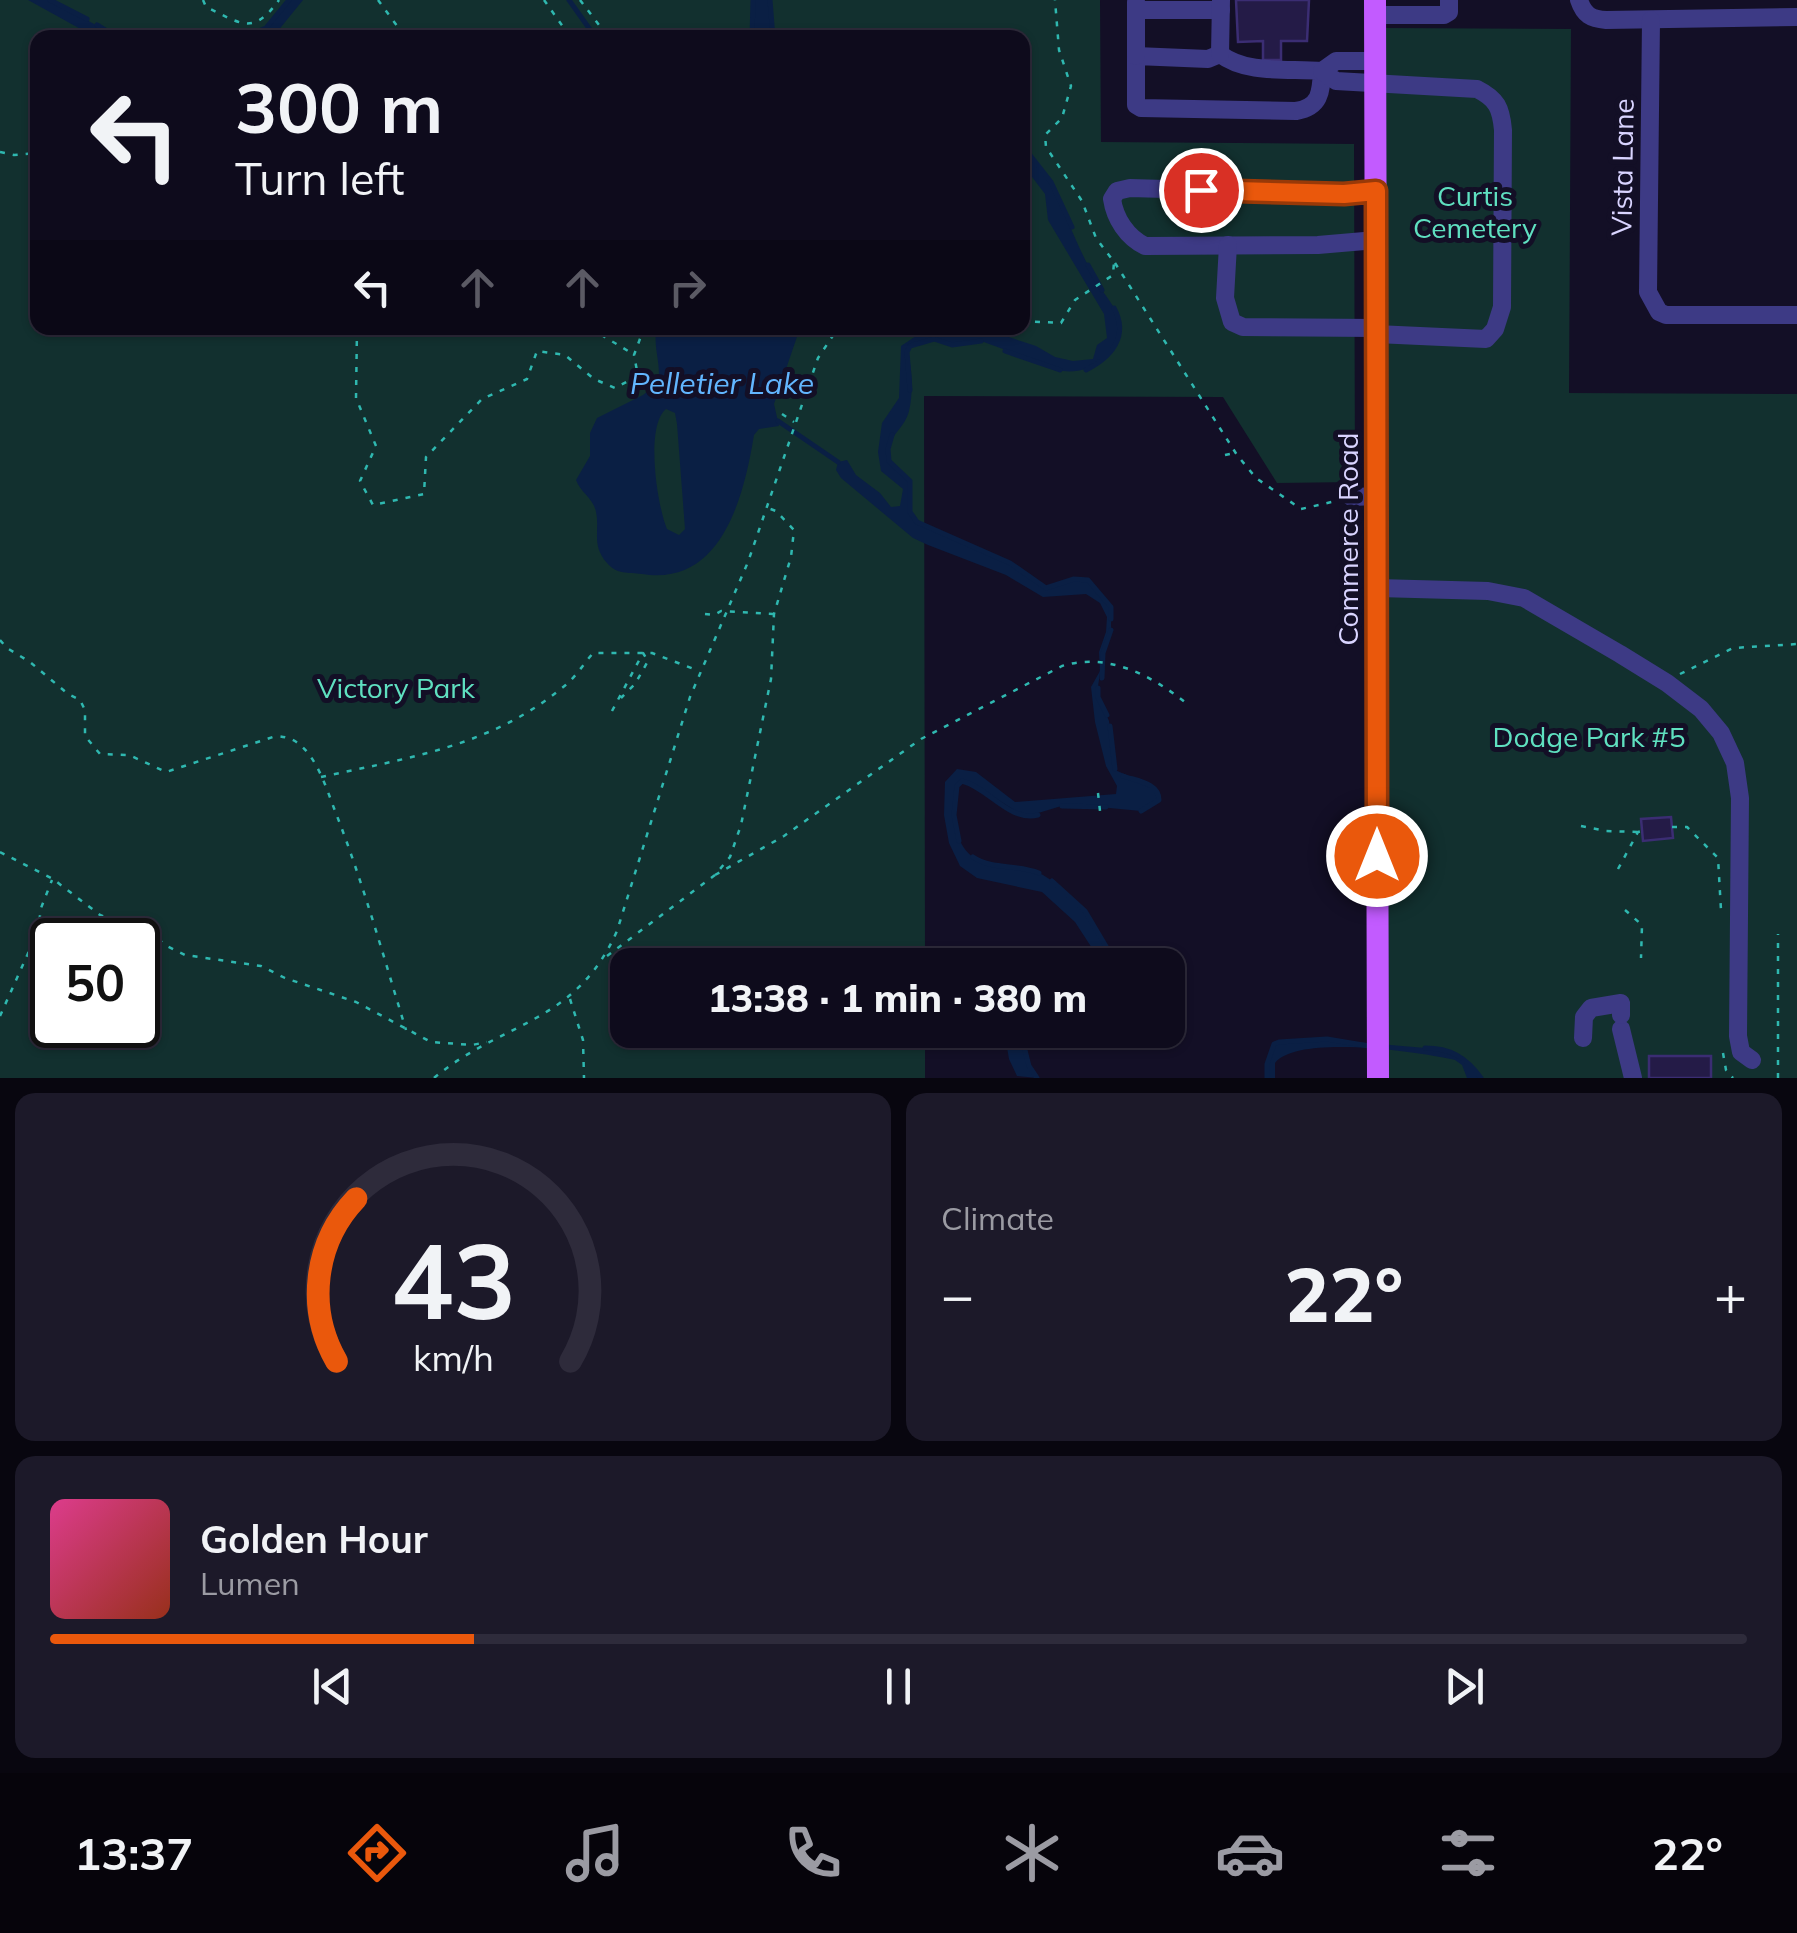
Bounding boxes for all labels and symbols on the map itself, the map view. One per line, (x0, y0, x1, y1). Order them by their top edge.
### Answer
street label: Vista Lane (1603, 98, 1641, 236)
pin (1159, 148, 1244, 233)
park label: Curtis Cemetery (1413, 178, 1537, 245)
water label: Pelletier Lake (630, 364, 814, 402)
street label: Commerce Road (1330, 432, 1365, 646)
park label: Victory Park (317, 670, 475, 705)
park label: Dodge Park #5 (1493, 719, 1685, 754)
position arrow (1325, 804, 1429, 908)
speed limit sign: 50 (30, 918, 160, 1048)

